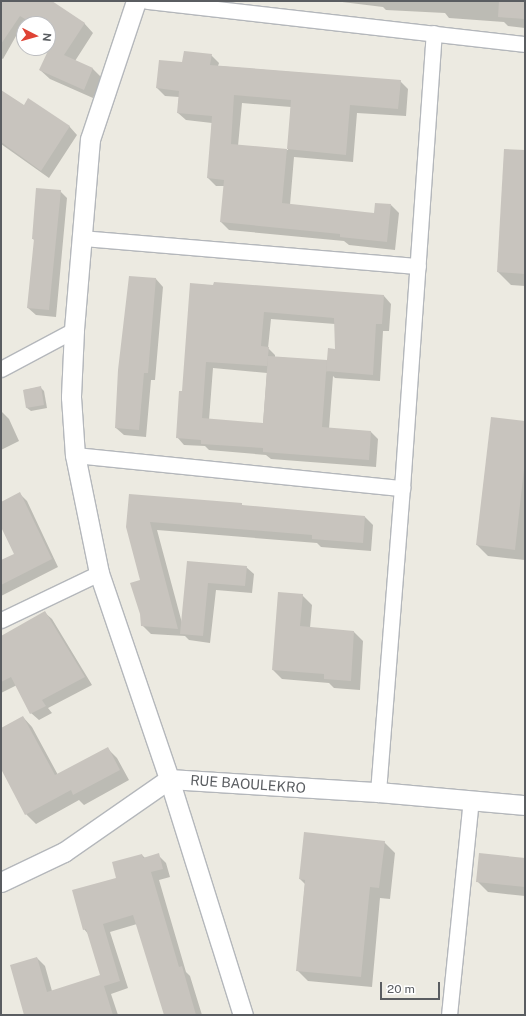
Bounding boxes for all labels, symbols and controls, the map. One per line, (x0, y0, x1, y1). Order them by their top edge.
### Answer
north arrow (16, 16, 56, 56)
text: N (41, 32, 53, 42)
street label: RUE BAOULEKRO (190, 772, 306, 796)
scale bar (382, 974, 442, 1000)
text: 20 m (387, 982, 415, 996)

